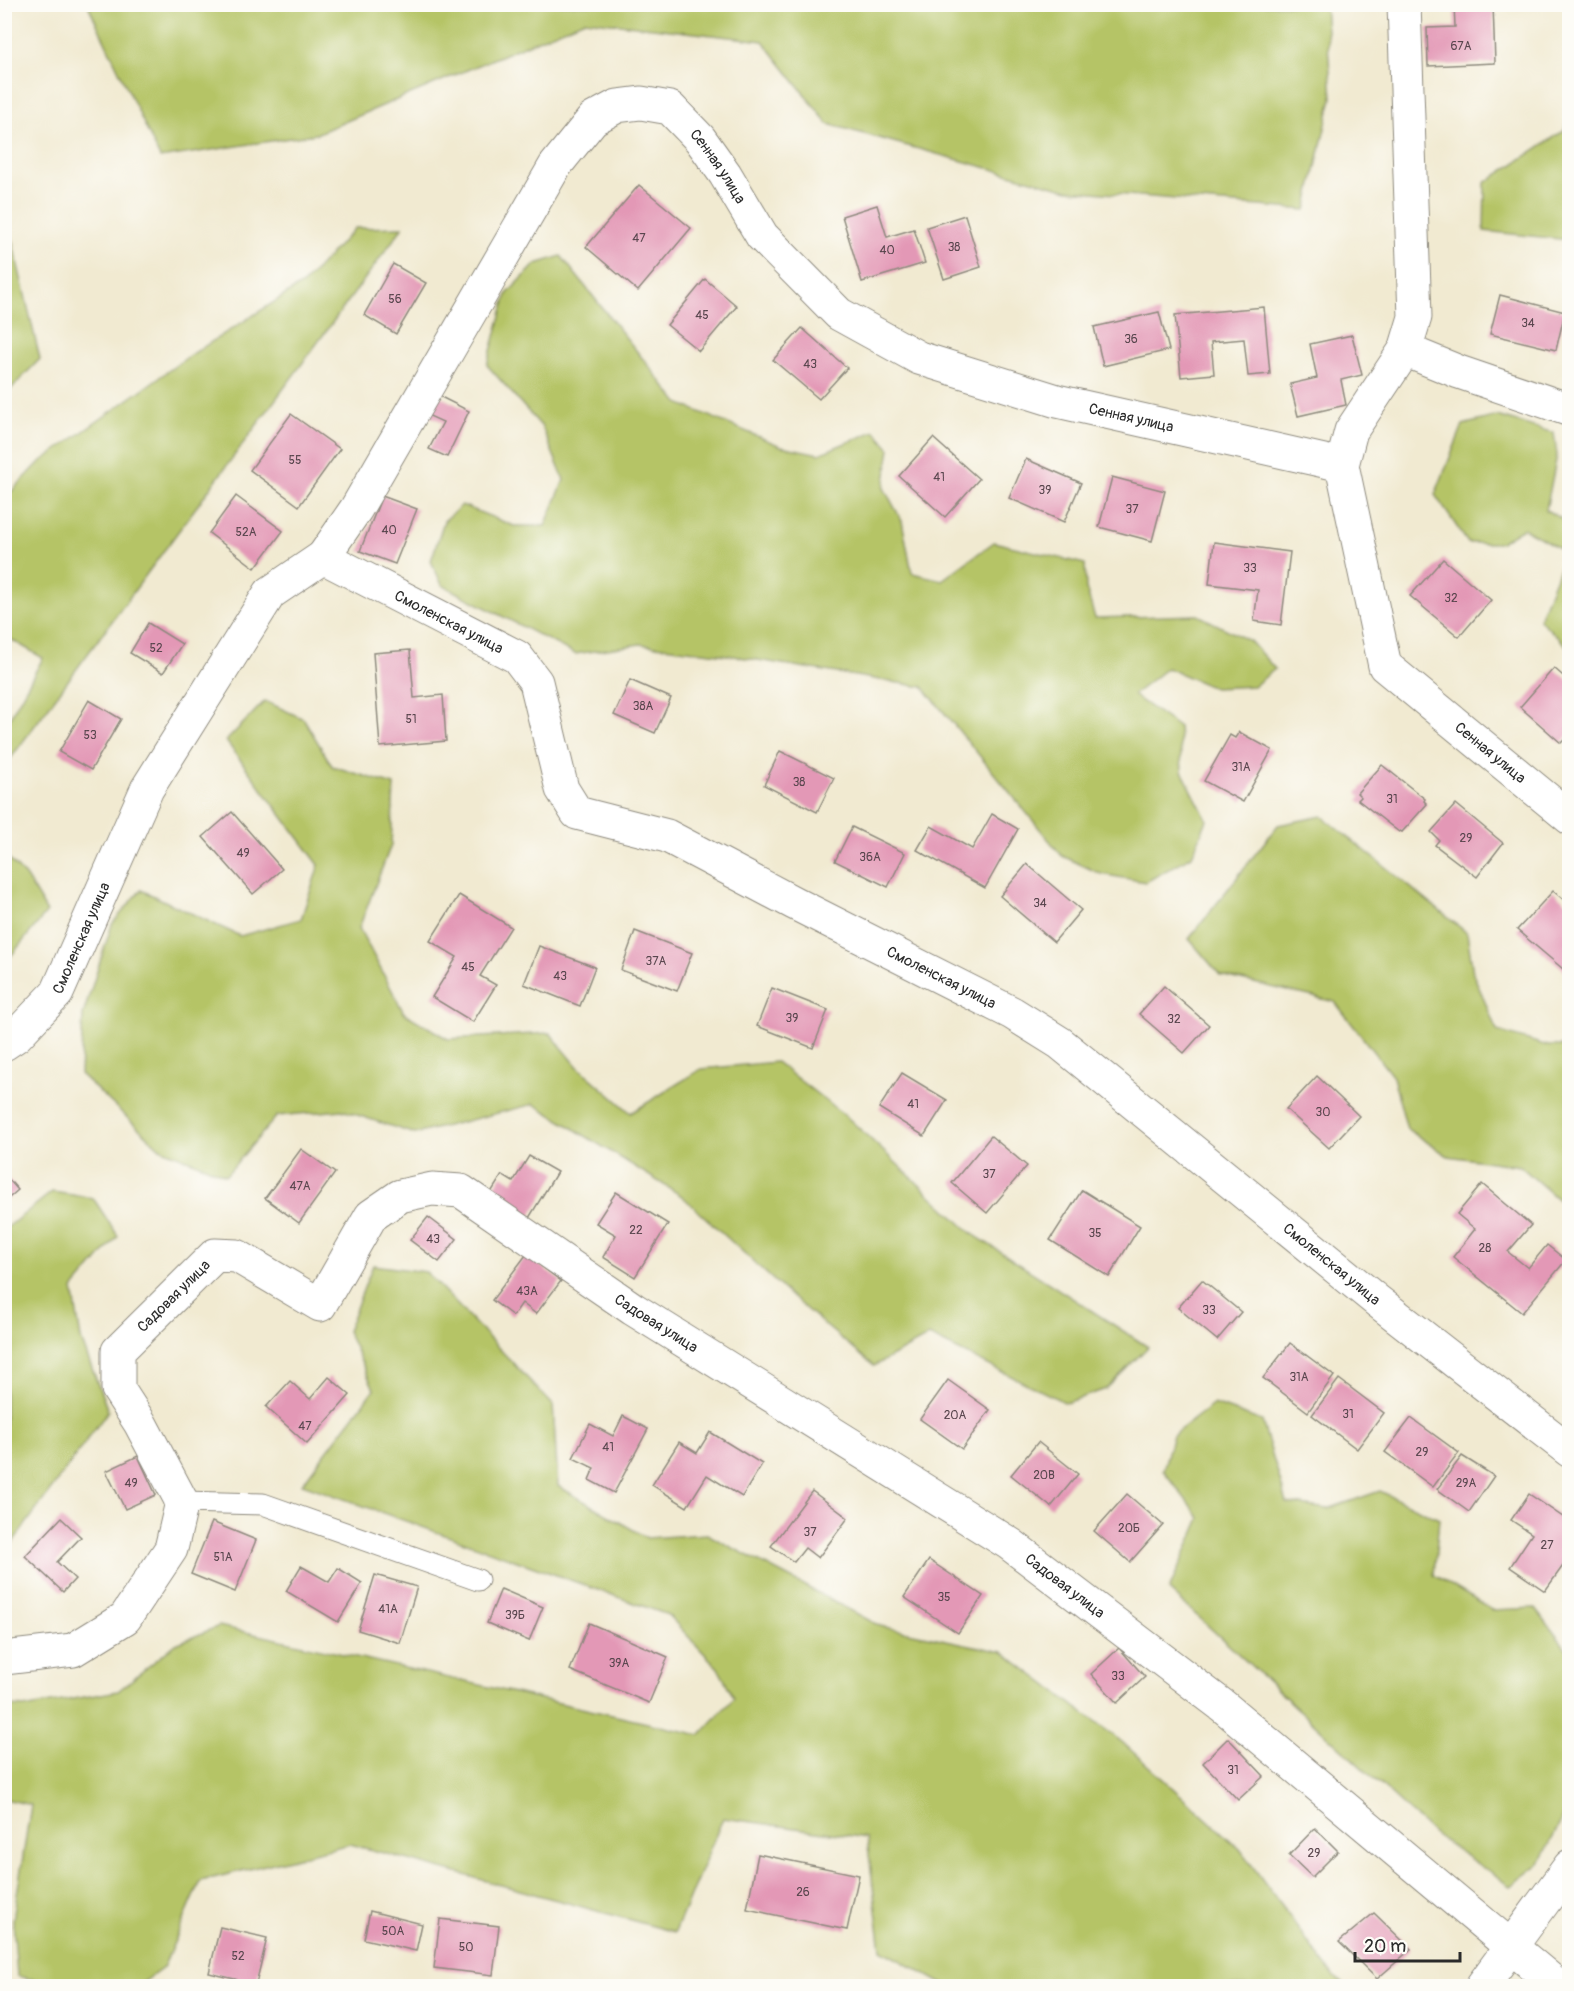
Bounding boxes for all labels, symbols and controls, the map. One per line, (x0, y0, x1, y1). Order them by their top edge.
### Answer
house number: 67А (1450, 39, 1472, 54)
street label: Сенная улица (686, 125, 750, 207)
house number: 47 (632, 231, 646, 246)
house number: 38 (948, 240, 960, 255)
house number: 40 (879, 243, 895, 258)
house number: 56 (388, 292, 402, 307)
house number: 45 (695, 308, 709, 323)
house number: 34 (1521, 316, 1535, 331)
house number: 36 (1124, 332, 1138, 347)
house number: 43 (803, 357, 817, 372)
street label: Сенная улица (1087, 399, 1175, 437)
house number: 55 (288, 453, 302, 468)
house number: 41 (933, 470, 945, 485)
house number: 39 (1039, 483, 1051, 498)
house number: 37 (1125, 502, 1139, 517)
house number: 40 (381, 523, 397, 538)
house number: 52А (235, 525, 257, 540)
house number: 33 (1243, 561, 1257, 576)
street label: Смоленская улица (391, 586, 506, 658)
house number: 32 (1444, 591, 1458, 606)
house number: 52 (149, 641, 163, 656)
house number: 38А (633, 699, 653, 714)
house number: 51 (405, 712, 417, 727)
street label: Сенная улица (1451, 718, 1529, 788)
house number: 53 (83, 728, 97, 743)
house number: 31А (1231, 760, 1251, 775)
house number: 38 (793, 775, 805, 790)
house number: 31 (1386, 792, 1398, 807)
house number: 29 (1460, 831, 1472, 846)
house number: 49 (236, 846, 250, 861)
house number: 36А (859, 850, 881, 865)
street label: Смоленская улица (49, 879, 115, 997)
house number: 34 (1033, 896, 1047, 911)
street label: Смоленская улица (883, 942, 999, 1013)
house number: 37А (646, 954, 667, 969)
house number: 45 (461, 960, 475, 975)
house number: 43 (553, 969, 567, 984)
house number: 39 (786, 1011, 798, 1026)
house number: 32 (1167, 1012, 1181, 1027)
house number: 41 (907, 1097, 919, 1112)
house number: 30 (1316, 1105, 1330, 1120)
house number: 37 (982, 1167, 996, 1182)
house number: 47А (289, 1179, 311, 1194)
street label: Смоленская улица (1279, 1219, 1384, 1310)
house number: 22 (629, 1223, 643, 1238)
house number: 35 (1088, 1226, 1102, 1241)
house number: 43 (426, 1232, 440, 1247)
house number: 28 (1479, 1241, 1491, 1256)
street label: Садовая улица (133, 1256, 215, 1337)
house number: 43А (516, 1284, 538, 1299)
street label: Садовая улица (610, 1290, 701, 1357)
house number: 33 (1202, 1303, 1216, 1318)
house number: 31А (1289, 1370, 1309, 1385)
house number: 31 (1342, 1407, 1354, 1422)
house number: 20А (944, 1408, 967, 1423)
house number: 47 (298, 1419, 312, 1434)
house number: 41 (602, 1440, 614, 1455)
house number: 29 (1416, 1445, 1428, 1460)
house number: 20В (1033, 1468, 1055, 1483)
house number: 49 (124, 1476, 138, 1491)
house number: 29А (1456, 1476, 1477, 1491)
house number: 20Б (1118, 1521, 1140, 1536)
house number: 37 (803, 1525, 817, 1540)
house number: 27 (1540, 1538, 1554, 1553)
house number: 51А (214, 1550, 233, 1565)
street label: Садовая улица (1021, 1550, 1108, 1623)
house number: 35 (937, 1590, 951, 1605)
house number: 41А (378, 1602, 398, 1617)
house number: 39Б (505, 1608, 525, 1623)
house number: 39А (609, 1656, 630, 1671)
house number: 33 (1111, 1669, 1125, 1684)
house number: 31 (1227, 1763, 1239, 1778)
house number: 29 (1308, 1846, 1320, 1861)
house number: 26 (796, 1885, 810, 1900)
house number: 50А (382, 1924, 404, 1939)
scale bar (1355, 1925, 1460, 1963)
text: 20 m (1364, 1935, 1406, 1958)
house number: 50 (459, 1940, 473, 1955)
house number: 52 (231, 1949, 245, 1964)

